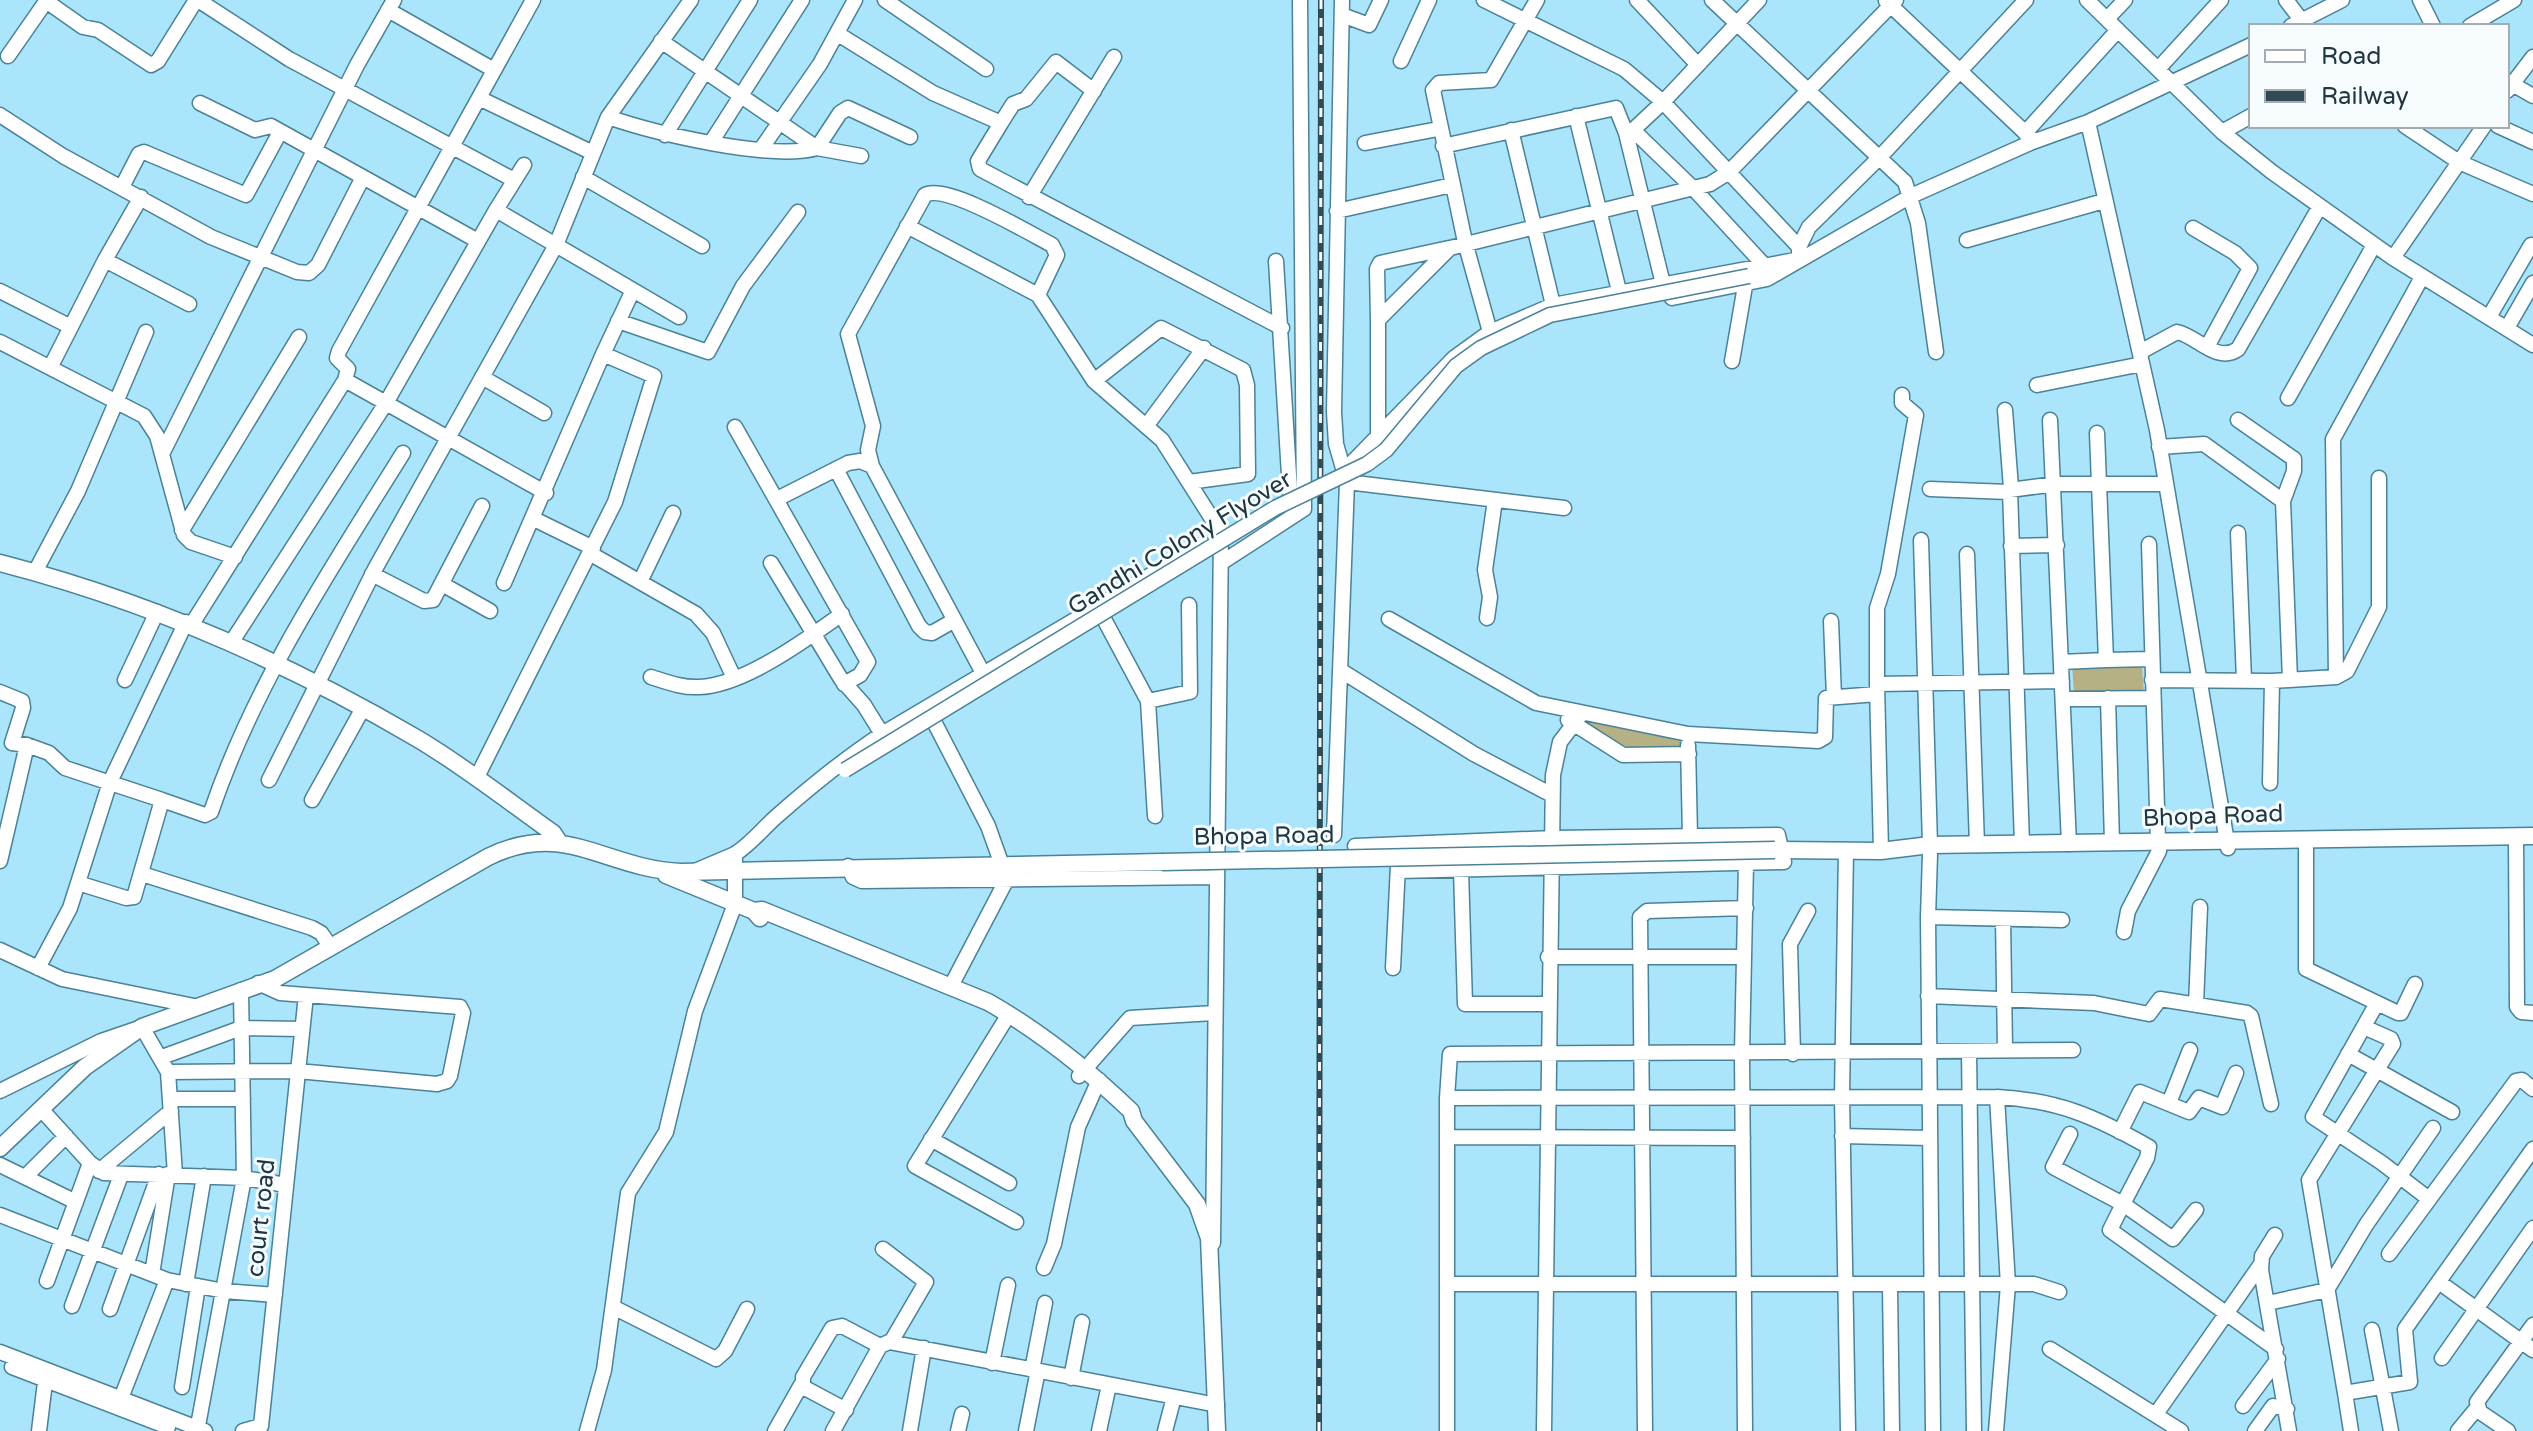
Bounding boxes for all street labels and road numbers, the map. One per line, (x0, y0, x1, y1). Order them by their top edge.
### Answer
street label: Gandhi Colony Flyover (1063, 464, 1298, 621)
street label: Bhopa Road (2142, 799, 2284, 833)
street label: Bhopa Road (1193, 820, 1335, 852)
street label: court road (240, 1158, 282, 1278)

